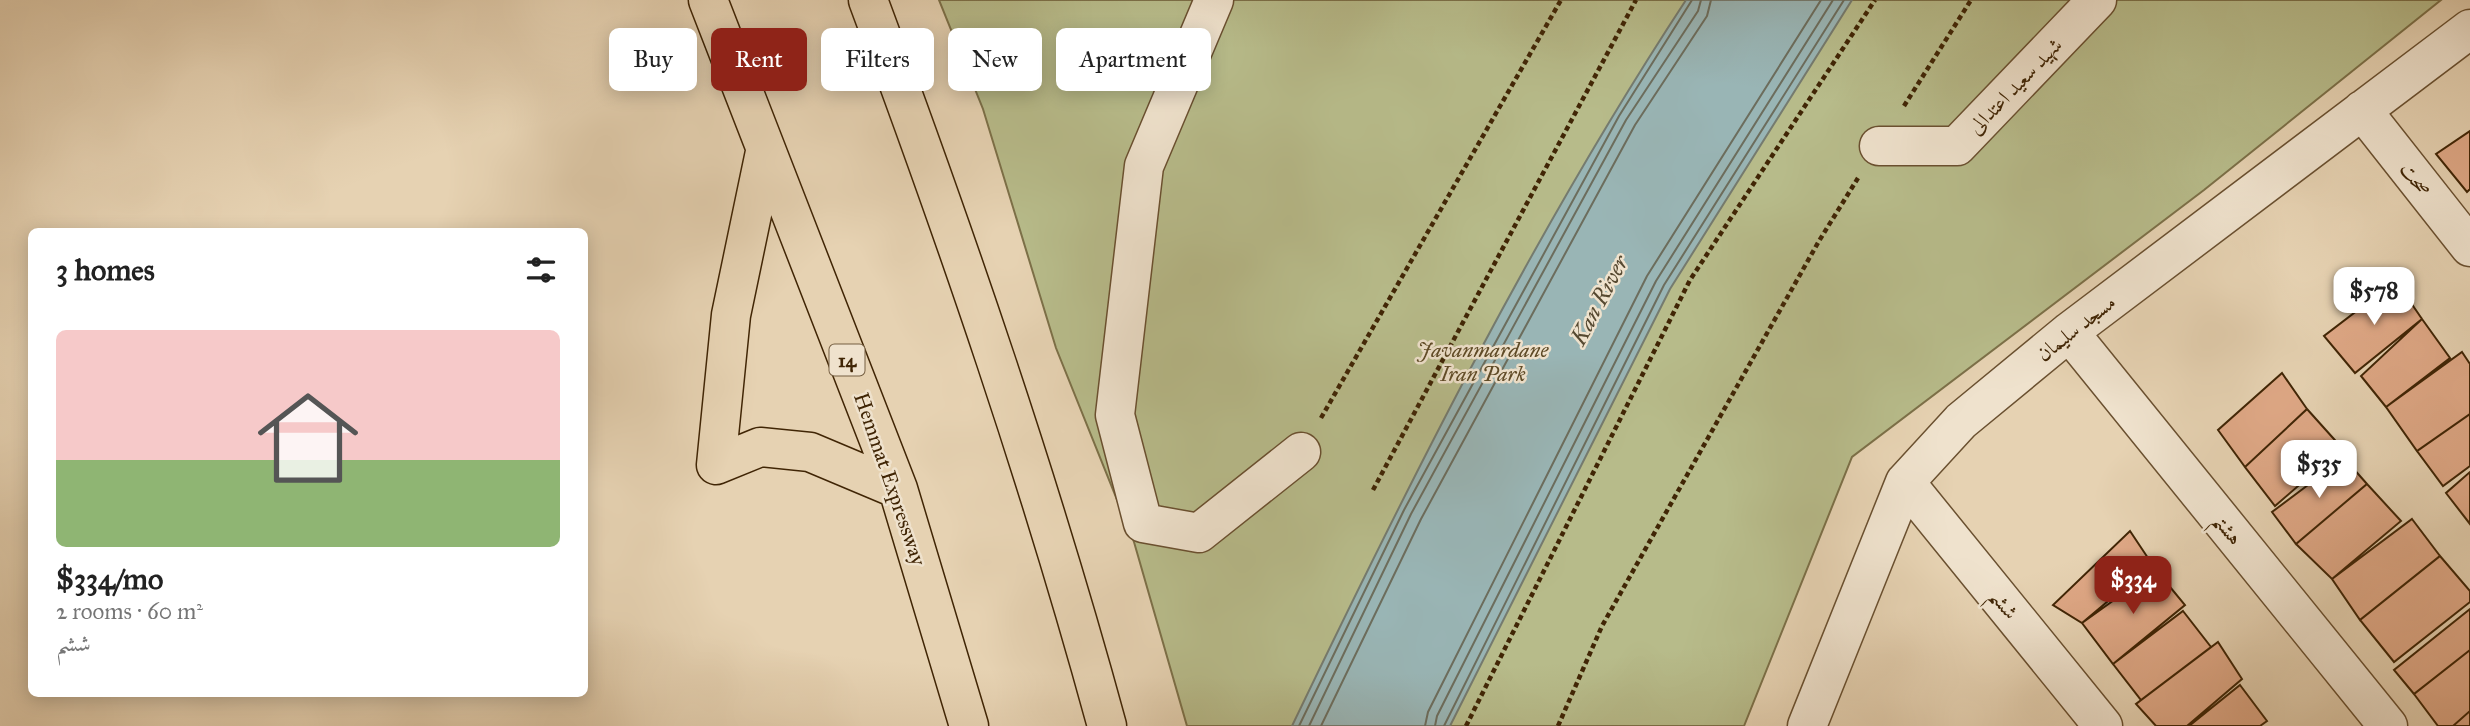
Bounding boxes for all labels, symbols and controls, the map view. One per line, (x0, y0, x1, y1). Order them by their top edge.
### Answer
chip: Buy (609, 28, 697, 91)
chip: Rent (711, 28, 807, 91)
chip: Filters (821, 28, 934, 91)
chip: New (948, 28, 1042, 91)
chip: Apartment (1056, 28, 1211, 91)
street label: شهید سعید اعتدالی (1962, 32, 2068, 141)
street label: صحت (2394, 157, 2438, 201)
water label: Kan River (1563, 249, 1635, 350)
icon: filters (522, 251, 560, 289)
text: 3 homes (56, 252, 155, 288)
pin: $578 (2333, 268, 2415, 327)
text: $578 (2350, 276, 2399, 304)
street label: مسجد سلیمان (2031, 289, 2121, 367)
park label: Javanmardane Iran Park (1417, 337, 1550, 387)
road number: 14 (830, 344, 864, 376)
icon: home (245, 375, 371, 501)
street label: Hemmat Expressway (848, 389, 932, 570)
pin: $535 (2278, 440, 2360, 500)
text: $535 (2297, 449, 2341, 477)
street label: هشتم (2201, 508, 2249, 555)
pin: $334 (2092, 556, 2174, 616)
text: $334/mo (56, 561, 163, 597)
text: $334 (2110, 565, 2156, 593)
street label: ششم (1978, 583, 2024, 630)
text: 2 rooms · 60 m² (56, 597, 203, 625)
text: ششم (56, 629, 91, 657)

